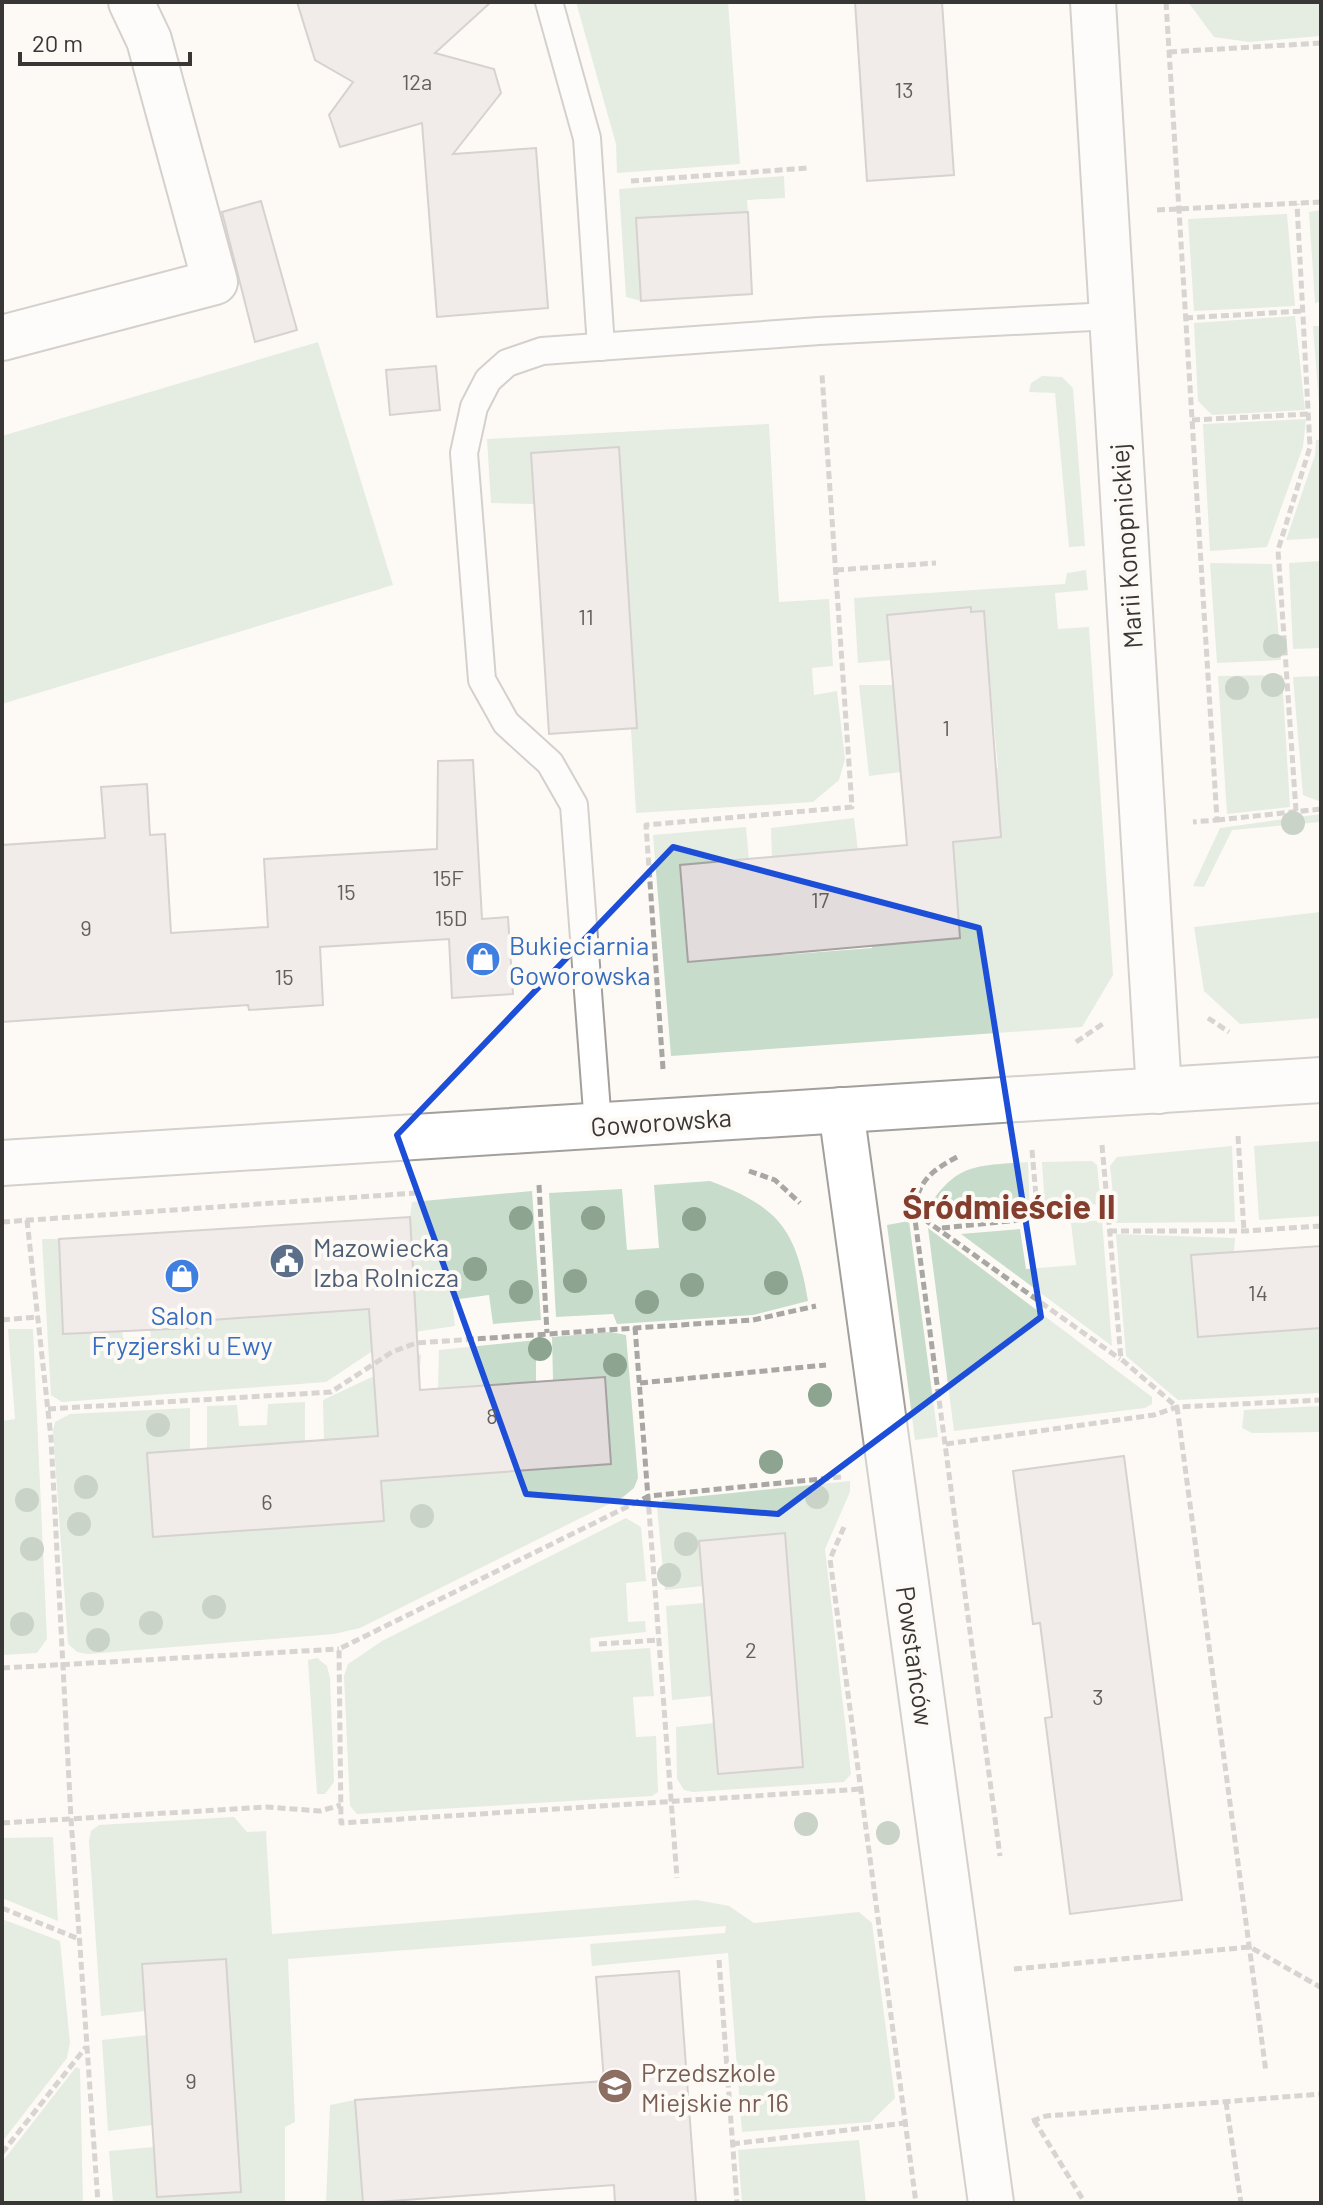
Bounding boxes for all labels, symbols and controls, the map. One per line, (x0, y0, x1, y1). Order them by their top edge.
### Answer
scale bar (20, 16, 190, 66)
text: 20 m (32, 28, 83, 57)
house number: 12a (402, 68, 432, 94)
house number: 13 (894, 76, 914, 102)
street label: Marii Konopnickiej (1102, 442, 1148, 650)
house number: 11 (578, 603, 594, 629)
house number: 1 (942, 714, 950, 740)
house number: 15F (432, 864, 464, 890)
house number: 15 (336, 878, 356, 904)
house number: 17 (811, 886, 829, 912)
house number: 15D (435, 904, 467, 930)
house number: 9 (80, 914, 92, 940)
place label: Bukieciarnia Goworowska (509, 929, 651, 990)
shop icon: Bukieciarnia Goworowska (464, 940, 502, 978)
house number: 15 (274, 963, 294, 989)
street label: Goworowska (589, 1101, 733, 1141)
district label: Śródmieście II (902, 1185, 1116, 1226)
place label: Mazowiecka Izba Rolnicza (313, 1231, 459, 1292)
public building icon: Mazowiecka Izba Rolnicza (268, 1242, 306, 1280)
shop icon: Salon Fryzjerski u Ewy (163, 1257, 201, 1295)
house number: 14 (1248, 1279, 1268, 1305)
place label: Salon Fryzjerski u Ewy (92, 1299, 272, 1360)
house number: 8 (486, 1402, 498, 1428)
house number: 6 (261, 1488, 273, 1514)
street label: Powstańców (891, 1584, 941, 1728)
house number: 2 (745, 1636, 757, 1662)
house number: 3 (1092, 1683, 1104, 1709)
place label: Przedszkole Miejskie nr 16 (641, 2056, 789, 2117)
house number: 9 (185, 2067, 197, 2093)
school or university icon: Przedszkole Miejskie nr 16 (596, 2067, 634, 2105)

